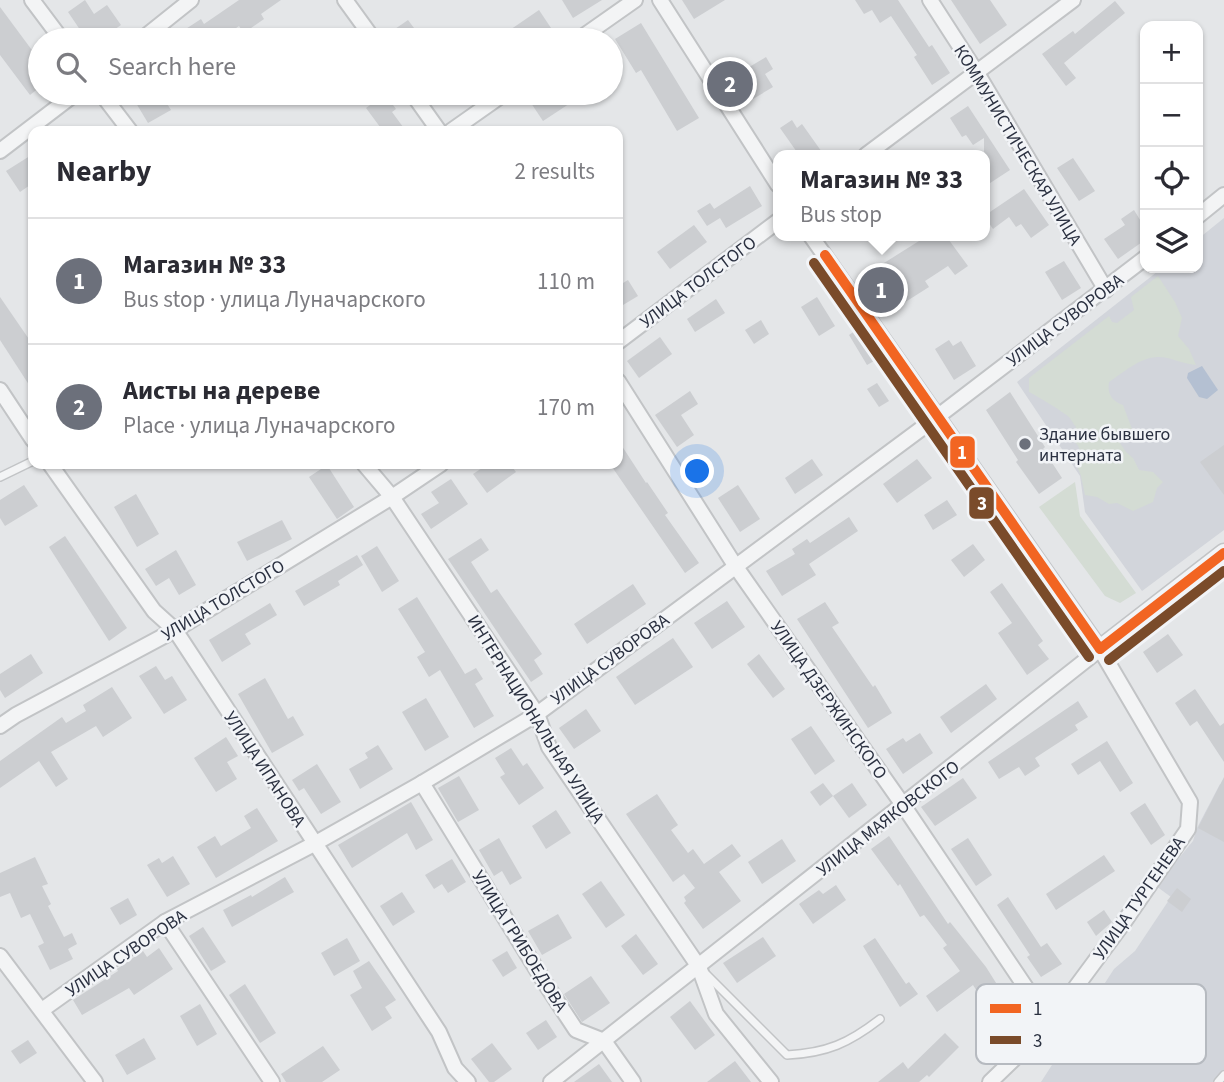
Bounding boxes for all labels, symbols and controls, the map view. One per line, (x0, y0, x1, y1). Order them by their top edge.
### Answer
map controls (1140, 21, 1203, 273)
button: + (1140, 21, 1203, 84)
search box (28, 28, 623, 105)
street label: КОММУНИСТИЧЕСКАЯ УЛИЦА (948, 40, 1088, 250)
icon: search (52, 48, 90, 86)
text: Search here (108, 48, 236, 85)
pin: 2 (707, 58, 753, 110)
button: − (1140, 84, 1203, 147)
button: locate (1140, 147, 1203, 210)
text: Nearby (56, 150, 151, 193)
popup (773, 150, 990, 241)
text: 2 results (515, 155, 595, 188)
text: Магазин № 33 (800, 161, 963, 198)
text: Bus stop (800, 198, 882, 231)
button: layers (1140, 210, 1203, 273)
street label: УЛИЦА ТОЛСТОГО (635, 230, 762, 334)
text: Магазин № 33 (123, 246, 286, 283)
pin: 1 (858, 264, 904, 316)
text: 1 (73, 265, 85, 298)
text: 110 m (537, 265, 595, 298)
street label: УЛИЦА СУВОРОВА (1002, 268, 1129, 373)
text: Bus stop · улица Луначарского (123, 283, 426, 316)
text: Аисты на дереве (123, 372, 320, 409)
text: 2 (73, 391, 85, 424)
text: 170 m (537, 391, 595, 424)
text: Place · улица Луначарского (123, 409, 395, 442)
place label: Здание бывшего интерната (1039, 422, 1170, 468)
line badge: 1 (949, 435, 976, 469)
marker: Здание бывшего интерната (1017, 436, 1033, 452)
text: 1 (957, 440, 967, 467)
your location (680, 454, 714, 488)
line badge: 3 (968, 486, 995, 520)
text: 3 (977, 491, 987, 518)
street label: УЛИЦА ТОЛСТОГО (157, 554, 290, 647)
street label: УЛИЦА СУВОРОВА (546, 608, 675, 711)
street label: ИНТЕРНАЦИОНАЛЬНАЯ УЛИЦА (461, 610, 610, 828)
street label: УЛИЦА ДЗЕРЖИНСКОГО (764, 616, 893, 785)
street label: УЛИЦА ИПАНОВА (218, 706, 312, 832)
street label: УЛИЦА МАЯКОВСКОГО (812, 755, 965, 882)
street label: УЛИЦА ТУРГЕНЕВА (1087, 831, 1191, 965)
street label: УЛИЦА ГРИБОЕДОВА (466, 866, 573, 1017)
street label: УЛИЦА СУВОРОВА (61, 904, 192, 1003)
legend (976, 984, 1206, 1064)
text: 1 (1033, 996, 1042, 1023)
text: 3 (1033, 1028, 1042, 1055)

